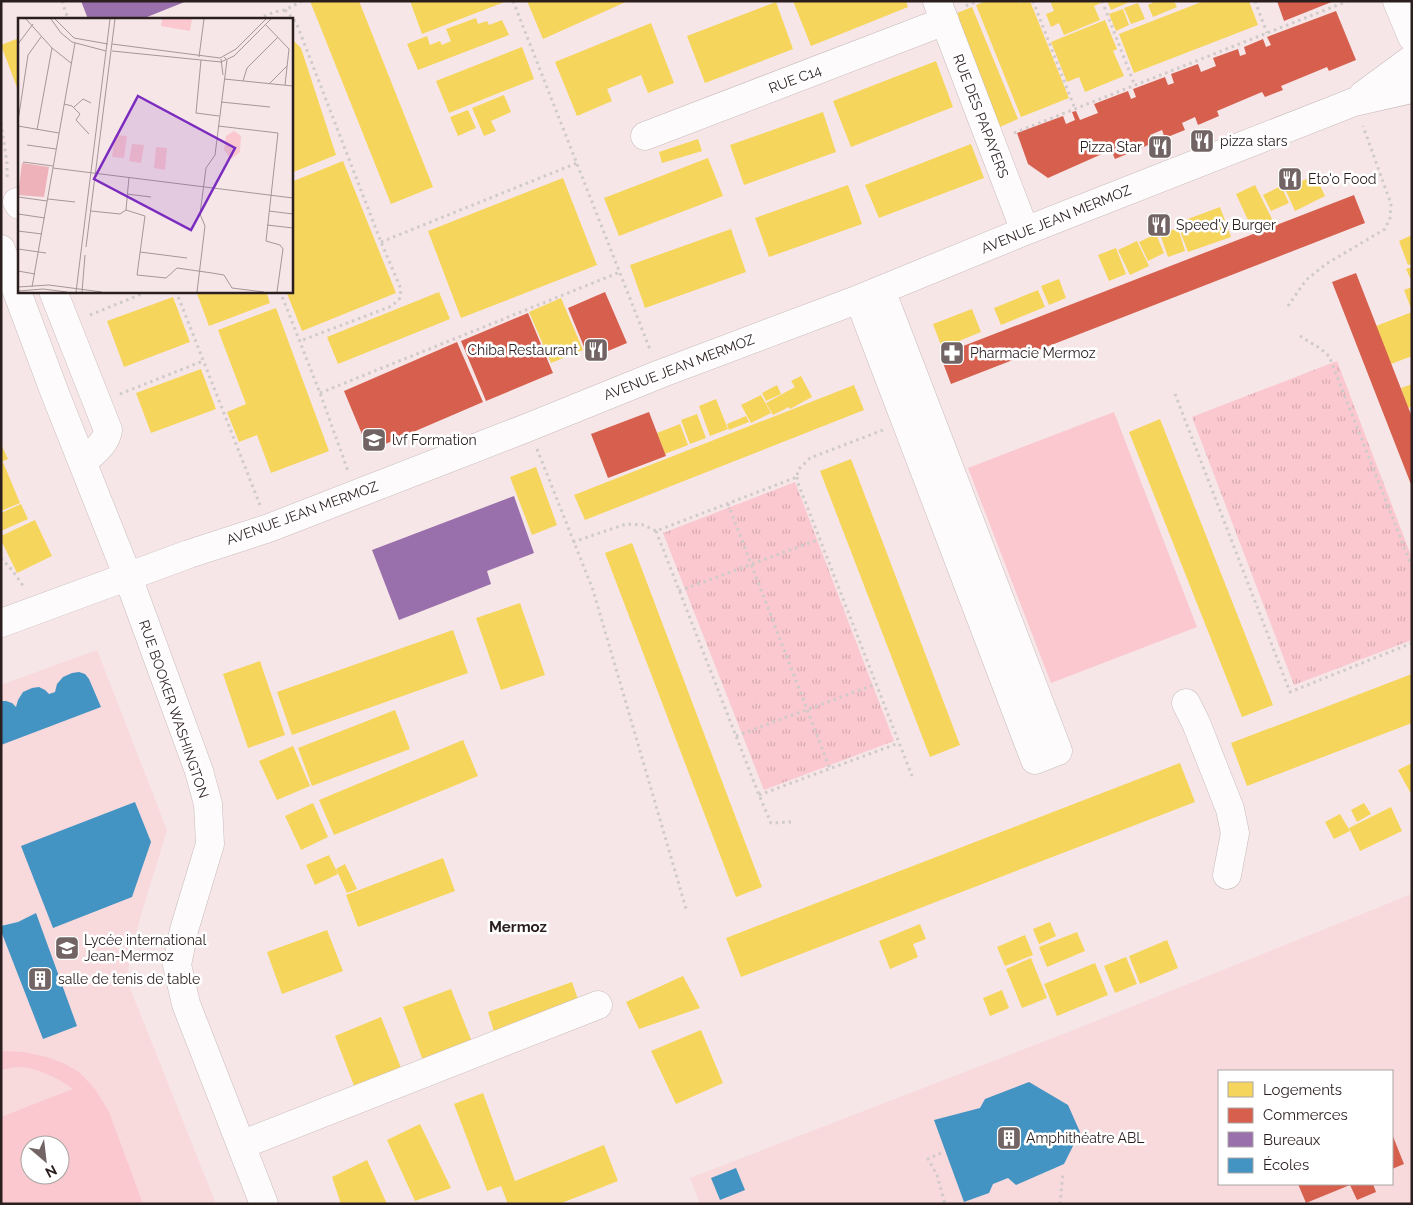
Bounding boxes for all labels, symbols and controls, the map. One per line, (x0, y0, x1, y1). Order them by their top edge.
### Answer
inset map (18, 18, 292, 292)
street label: RUE DES PAPAYERS (950, 52, 1012, 181)
street label: RUE C14 (766, 62, 824, 96)
restaurant icon: pizza stars (1189, 128, 1215, 154)
place label: pizza stars (1220, 133, 1288, 149)
restaurant icon: Pizza Star (1147, 134, 1173, 160)
place label: Pizza Star (1080, 139, 1142, 155)
restaurant icon: Eto'o Food (1277, 166, 1303, 192)
place label: Eto'o Food (1308, 171, 1376, 187)
street label: AVENUE JEAN MERMOZ (979, 182, 1133, 256)
restaurant icon: Speed'y Burger (1146, 212, 1172, 238)
place label: Speed'y Burger (1176, 217, 1276, 233)
street label: AVENUE JEAN MERMOZ (601, 331, 757, 403)
restaurant icon: Chiba Restaurant (583, 337, 609, 363)
pharmacy icon: Pharmacie Mermoz (939, 340, 965, 366)
place label: Chiba Restaurant (468, 342, 578, 358)
place label: Pharmacie Mermoz (970, 345, 1096, 361)
school or university icon: lvf Formation (361, 427, 387, 453)
place label: lvf Formation (392, 432, 477, 448)
street label: AVENUE JEAN MERMOZ (224, 478, 380, 548)
street label: RUE BOOKER WASHINGTON (136, 618, 212, 800)
district label: Mermoz (489, 918, 547, 936)
place label: Lycée international Jean-Mermoz (84, 932, 206, 964)
school or university icon: Lycée international Jean-Mermoz (54, 935, 80, 961)
building icon: salle de tenis de table (27, 966, 53, 992)
place label: salle de tenis de table (58, 971, 200, 987)
legend (1218, 1070, 1393, 1185)
text: Logements (1263, 1081, 1342, 1099)
text: Commerces (1263, 1106, 1348, 1124)
building icon: Amphithéatre ABL (996, 1125, 1022, 1151)
place label: Amphithéatre ABL (1026, 1130, 1145, 1146)
text: Bureaux (1263, 1131, 1321, 1149)
north arrow (20, 1135, 70, 1185)
text: Écoles (1263, 1156, 1309, 1174)
text: N (43, 1162, 60, 1181)

